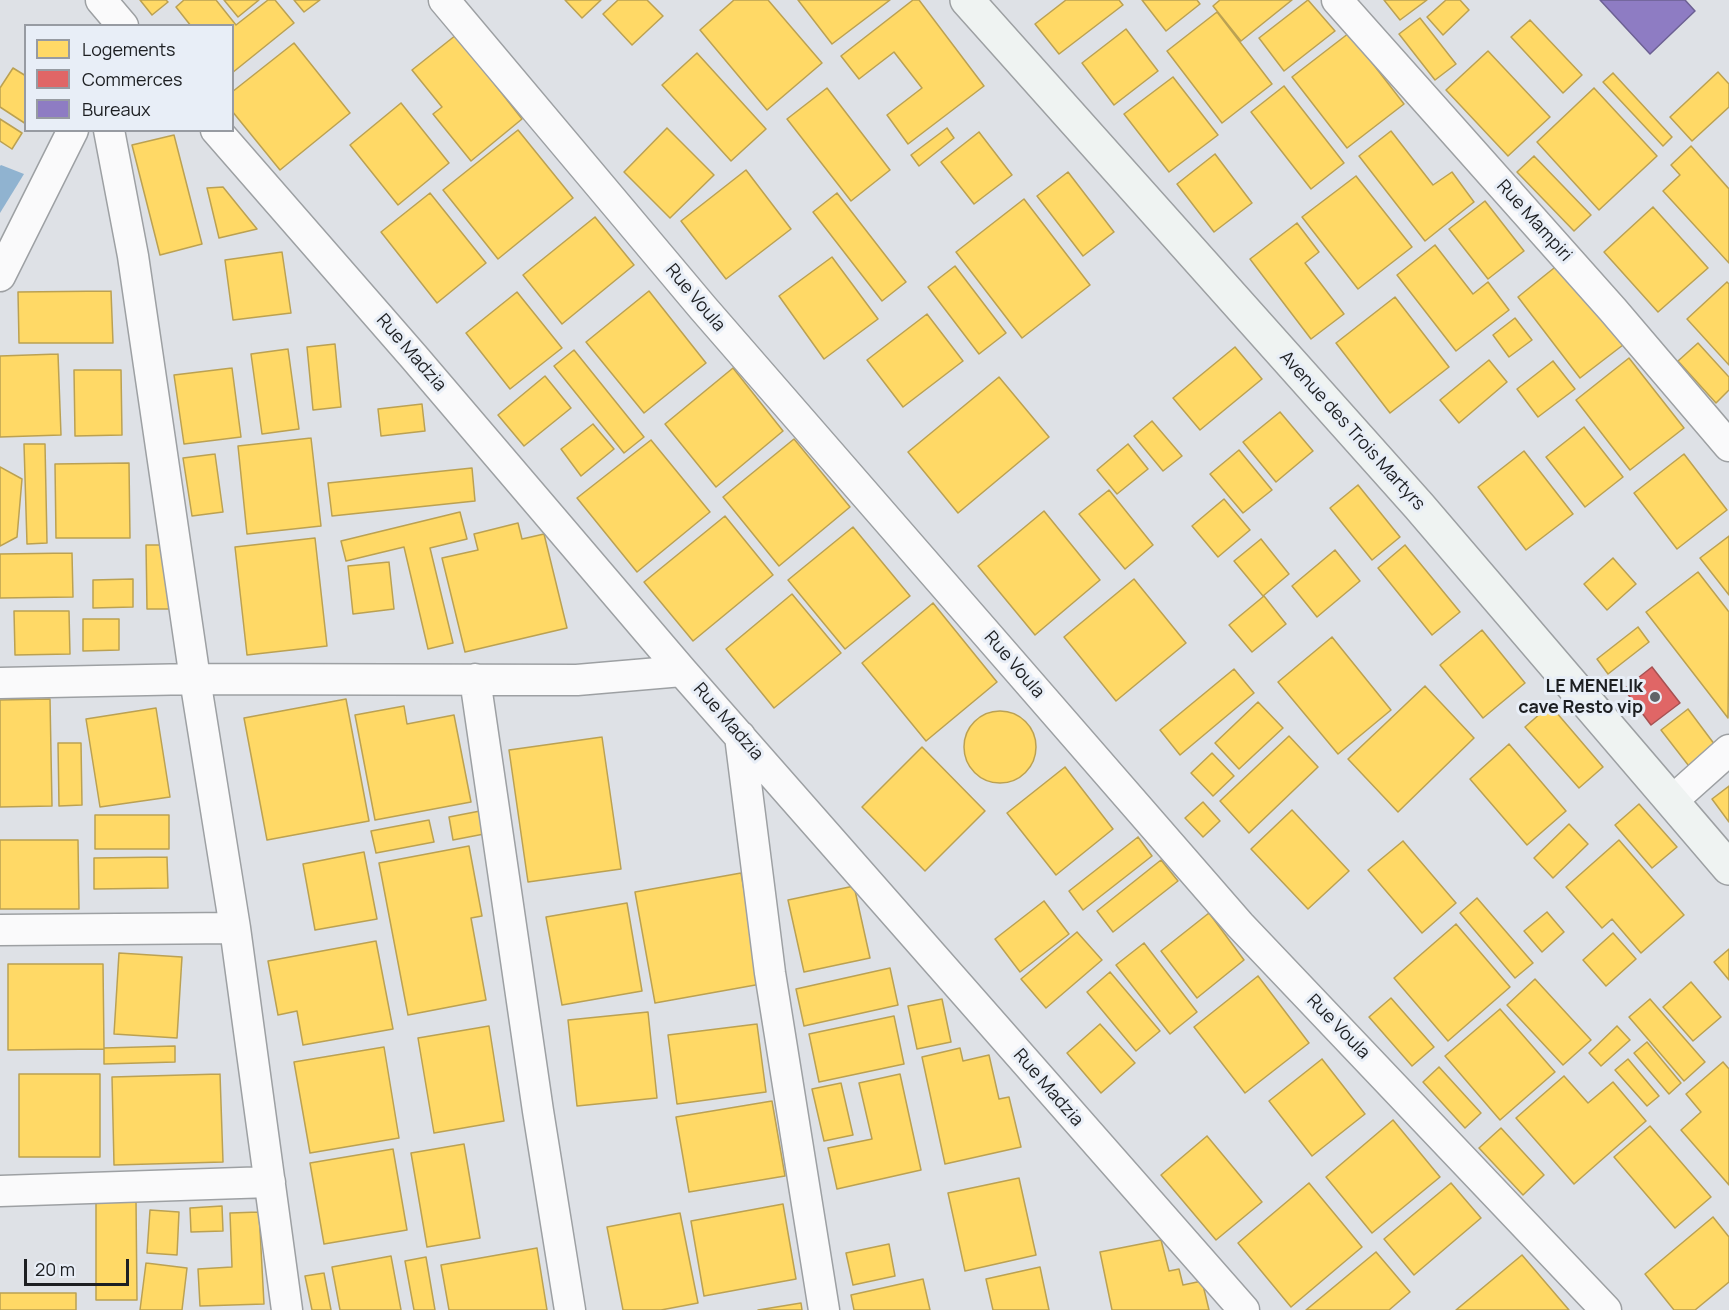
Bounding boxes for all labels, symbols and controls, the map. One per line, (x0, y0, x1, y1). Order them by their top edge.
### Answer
legend (24, 24, 234, 132)
text: Logements (82, 37, 176, 61)
text: Commerces (82, 67, 183, 91)
text: Bureaux (82, 97, 151, 121)
street label: Rue Mampiri (1492, 176, 1576, 266)
street label: Rue Voula (661, 260, 729, 336)
street label: Rue Madzia (371, 310, 451, 396)
street label: Avenue des Trois Martyrs (1275, 347, 1429, 515)
street label: Rue Voula (979, 627, 1049, 703)
place label: LE MENELIk cave Resto vip (1518, 676, 1643, 718)
street label: Rue Madzia (688, 679, 768, 765)
marker: LE MENELIk cave Resto vip (1648, 690, 1662, 704)
street label: Rue Voula (1302, 990, 1374, 1064)
street label: Rue Madzia (1008, 1045, 1088, 1131)
scale bar (27, 1247, 132, 1285)
text: 20 m (35, 1257, 75, 1281)

